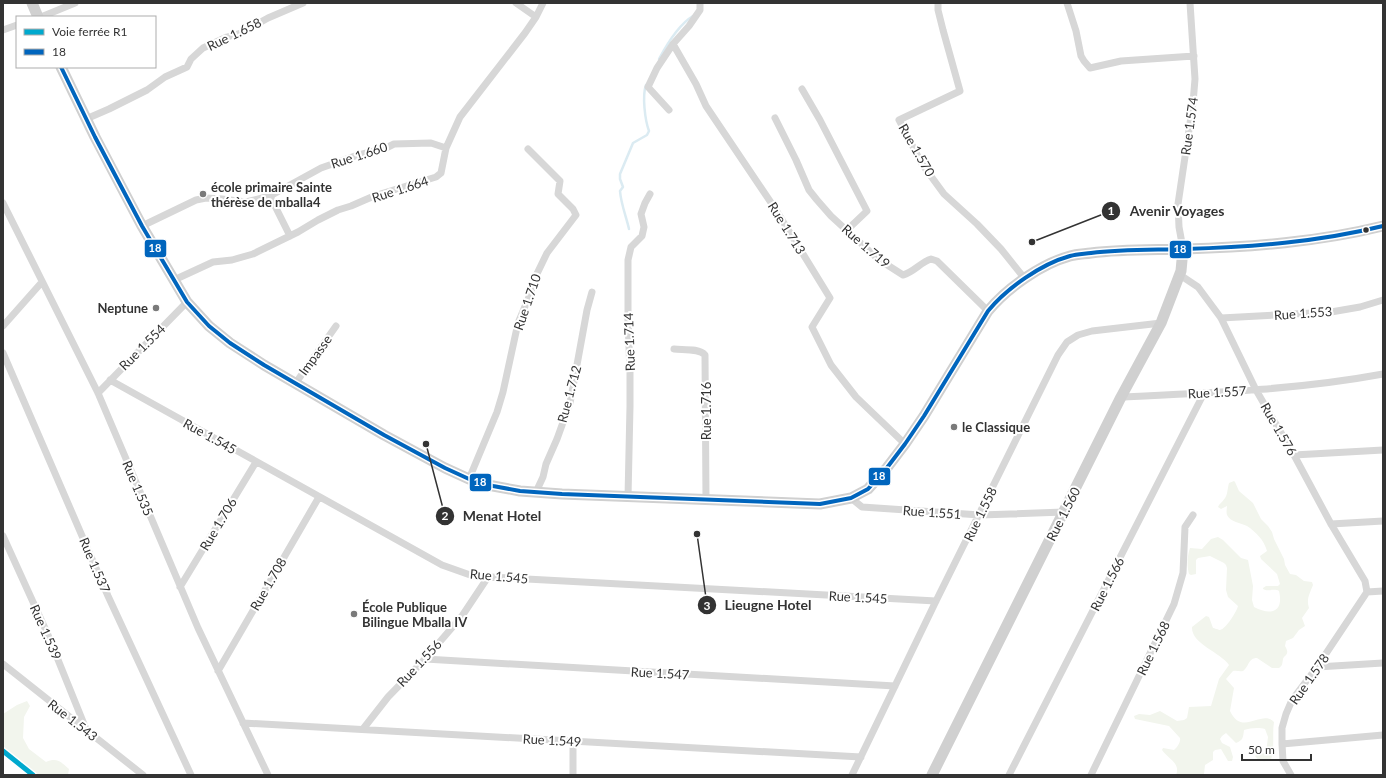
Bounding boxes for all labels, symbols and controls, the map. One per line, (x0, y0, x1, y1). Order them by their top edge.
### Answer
street label: Rue 1.658 (204, 14, 264, 54)
legend (16, 16, 156, 68)
text: Voie ferrée R1 (52, 24, 127, 39)
text: 18 (52, 44, 66, 59)
street label: Rue 1.574 (1177, 95, 1201, 156)
street label: Rue 1.570 (895, 121, 939, 180)
street label: Rue 1.660 (329, 138, 390, 172)
street label: Rue 1.664 (370, 172, 431, 206)
place label: école primaire Sainte thérèse de mballa4 (211, 179, 332, 210)
marker: école primaire Sainte thérèse de mballa4 (198, 189, 208, 199)
callout: Avenir Voyages (1101, 198, 1232, 224)
street label: Rue 1.713 (765, 199, 809, 257)
text: Avenir Voyages (1129, 202, 1224, 219)
text: 1 (1108, 203, 1115, 218)
street label: Rue 1.719 (839, 221, 893, 271)
unlabelled marker (1361, 225, 1371, 235)
line badge: 18 (144, 239, 167, 258)
line badge: 18 (1169, 240, 1192, 259)
text: 18 (149, 241, 161, 254)
text: 18 (1174, 242, 1186, 255)
street label: Rue 1.710 (510, 271, 544, 332)
place label: Neptune (98, 300, 148, 316)
marker: Neptune (151, 303, 161, 313)
street label: Rue 1.553 (1273, 303, 1333, 323)
street label: Rue 1.714 (620, 312, 638, 372)
street label: Rue 1.554 (116, 320, 169, 373)
street label: Impasse (295, 332, 335, 378)
street label: Rue 1.712 (554, 364, 584, 424)
street label: Rue 1.716 (698, 382, 714, 440)
street label: Rue 1.557 (1187, 382, 1247, 402)
street label: Rue 1.576 (1257, 400, 1301, 458)
street label: Rue 1.545 (181, 415, 239, 457)
place label: le Classique (962, 419, 1030, 435)
marker: le Classique (949, 422, 959, 432)
street label: Rue 1.535 (119, 458, 157, 518)
line badge: 18 (868, 467, 891, 486)
text: 18 (873, 469, 885, 482)
line badge: 18 (469, 473, 492, 492)
text: 18 (474, 475, 486, 488)
street label: Rue 1.558 (960, 484, 1000, 544)
street label: Rue 1.560 (1043, 484, 1084, 544)
street label: Rue 1.706 (196, 495, 240, 553)
street label: Rue 1.551 (902, 502, 962, 522)
callout: Menat Hotel (435, 503, 549, 529)
text: Menat Hotel (463, 507, 541, 524)
text: 2 (442, 508, 449, 523)
street label: Rue 1.537 (76, 535, 114, 595)
street label: Rue 1.566 (1087, 554, 1127, 614)
street label: Rue 1.708 (246, 555, 290, 613)
street label: Rue 1.545 (469, 565, 529, 587)
street label: Rue 1.545 (828, 587, 888, 607)
callout: Lieugne Hotel (697, 592, 820, 618)
text: Lieugne Hotel (725, 596, 811, 613)
text: 3 (704, 598, 711, 613)
place label: École Publique Bilingue Mballa IV (362, 599, 468, 630)
street label: Rue 1.539 (27, 602, 65, 662)
marker: École Publique Bilingue Mballa IV (349, 609, 359, 619)
street label: Rue 1.568 (1133, 618, 1173, 678)
street label: Rue 1.556 (393, 636, 445, 690)
street label: Rue 1.578 (1286, 650, 1332, 708)
street label: Rue 1.547 (630, 663, 690, 683)
street label: Rue 1.543 (45, 696, 101, 744)
street label: Rue 1.549 (522, 730, 582, 750)
scale bar (1242, 736, 1311, 762)
text: 50 m (1248, 742, 1275, 757)

